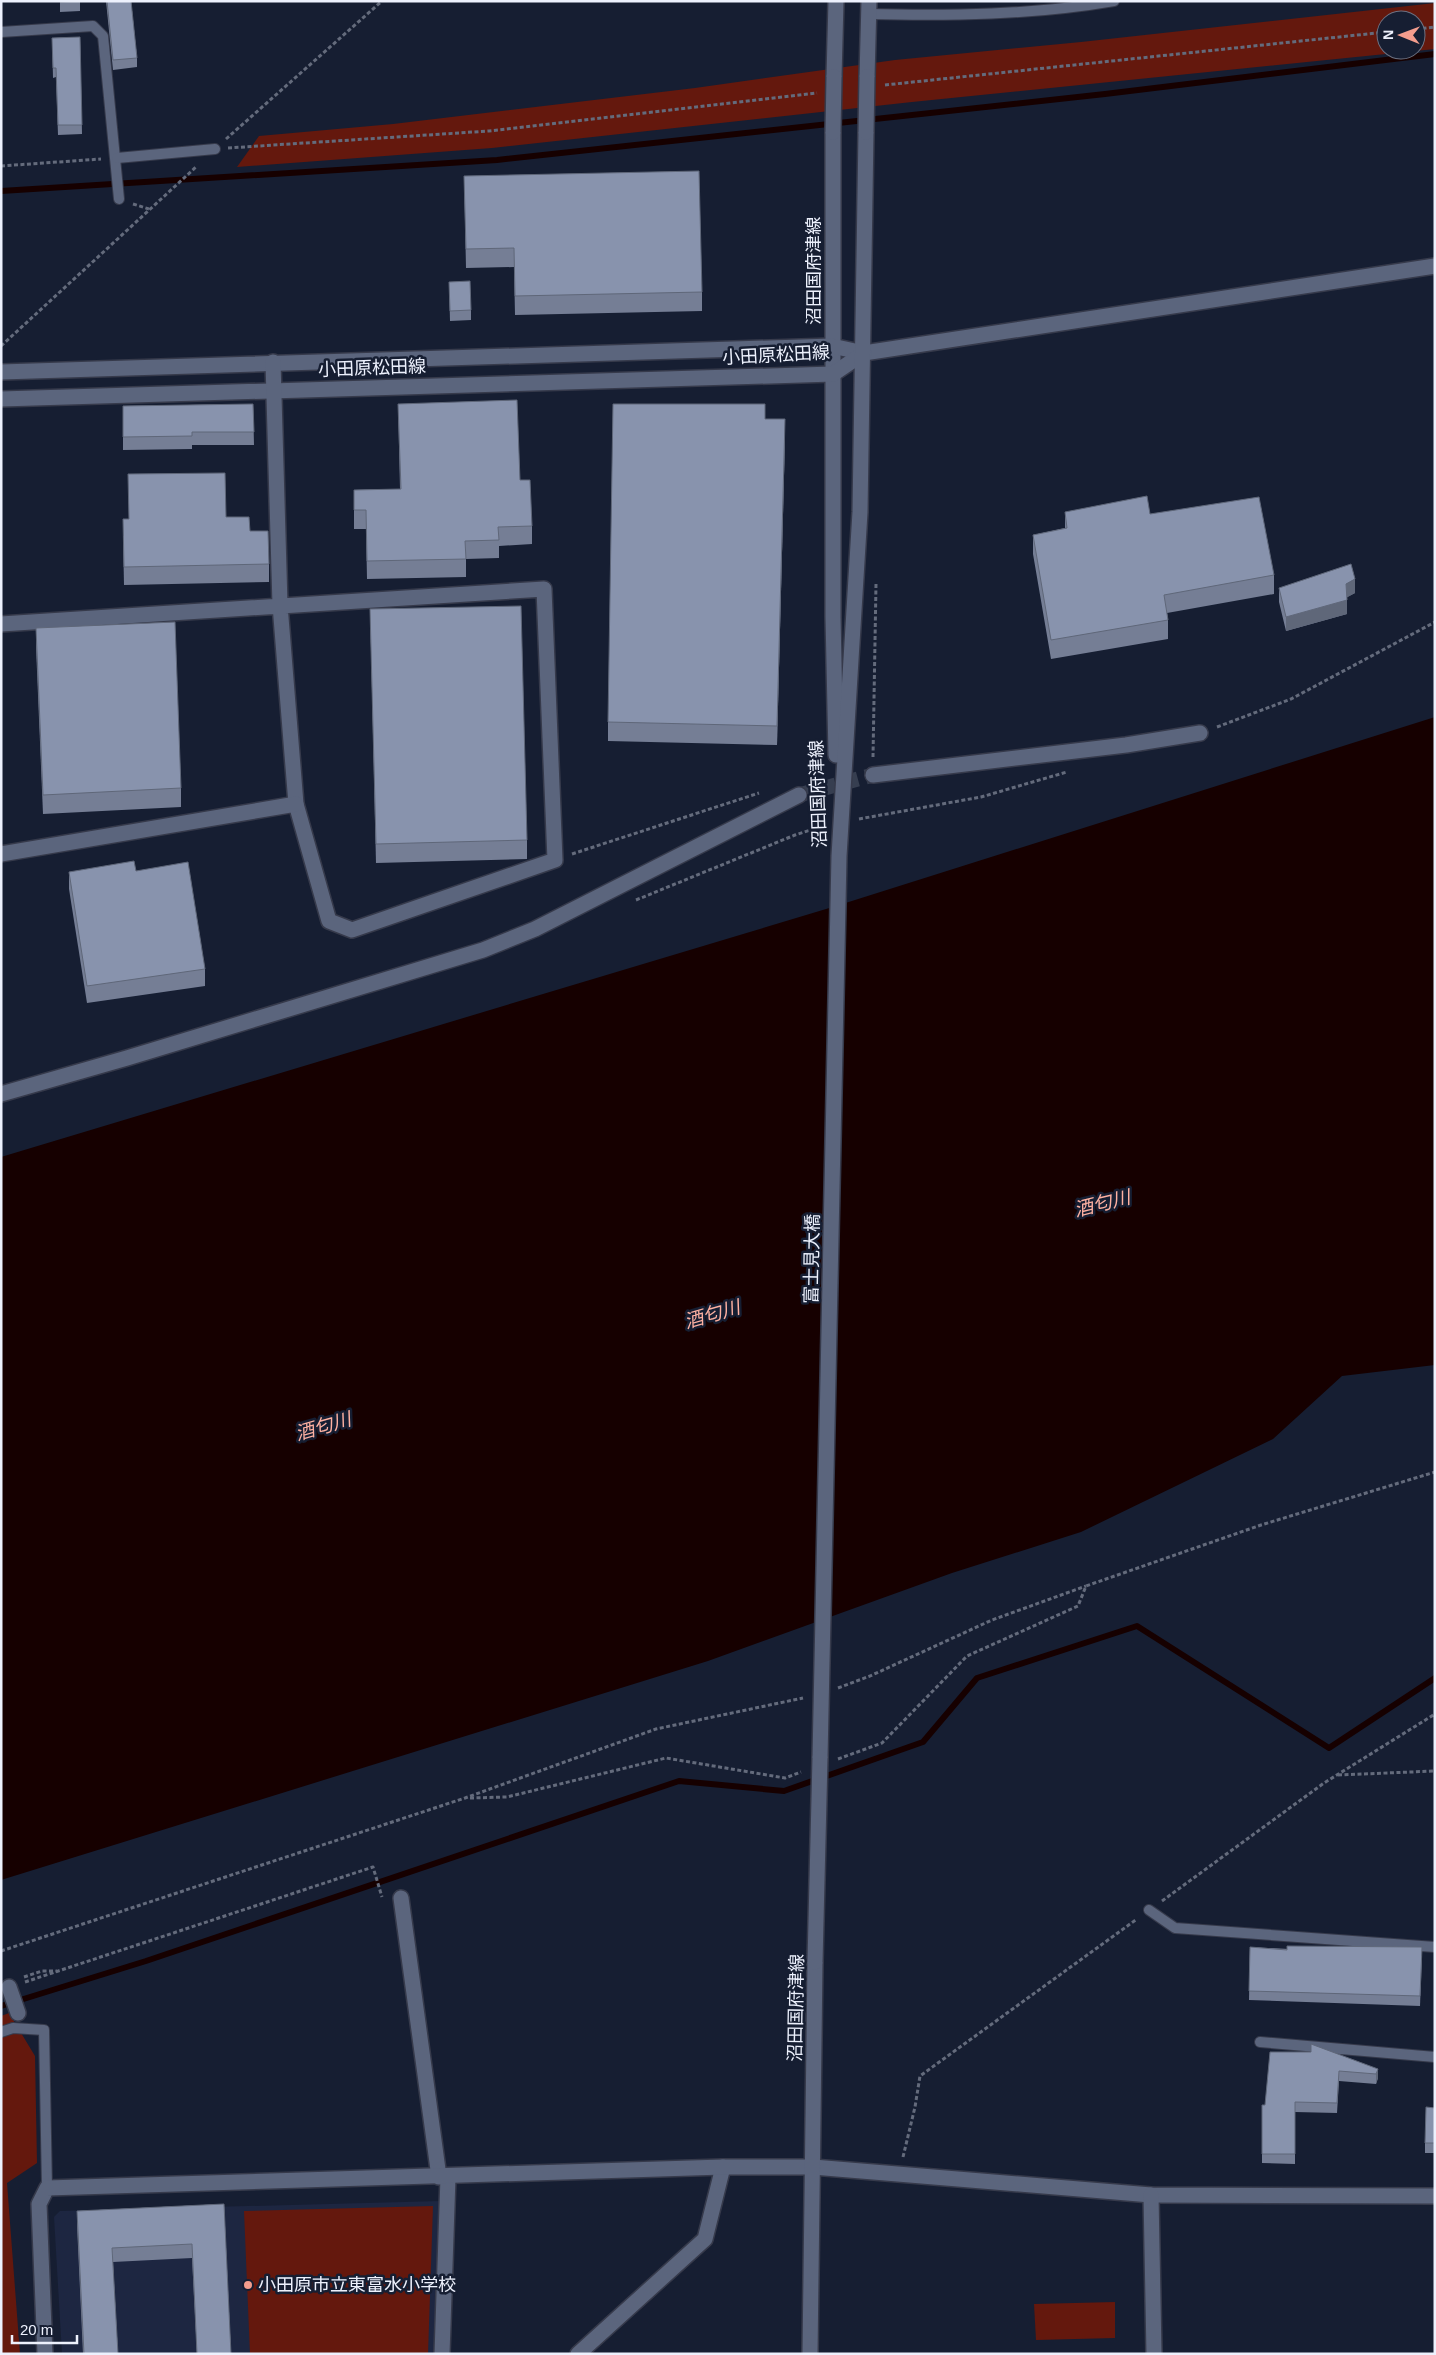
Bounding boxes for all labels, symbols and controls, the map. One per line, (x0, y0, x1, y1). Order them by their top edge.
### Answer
north arrow (1376, 10, 1426, 60)
text: N (1380, 30, 1396, 40)
street label: 沼田国府津線 (804, 217, 824, 325)
street label: 小田原松田線 (722, 342, 830, 368)
street label: 小田原松田線 (318, 356, 426, 380)
street label: 沼田国府津線 (806, 740, 830, 848)
water label: 酒匂川 (1072, 1186, 1134, 1221)
street label: 富士見大橋 (801, 1214, 823, 1304)
water label: 酒匂川 (682, 1296, 744, 1332)
water label: 酒匂川 (293, 1408, 355, 1444)
street label: 沼田国府津線 (785, 1954, 807, 2062)
place label: 小田原市立東富水小学校 (258, 2275, 456, 2295)
marker: 小田原市立東富水小学校 (242, 2279, 254, 2291)
scale bar (12, 2312, 78, 2344)
text: 20 m (20, 2321, 53, 2338)

